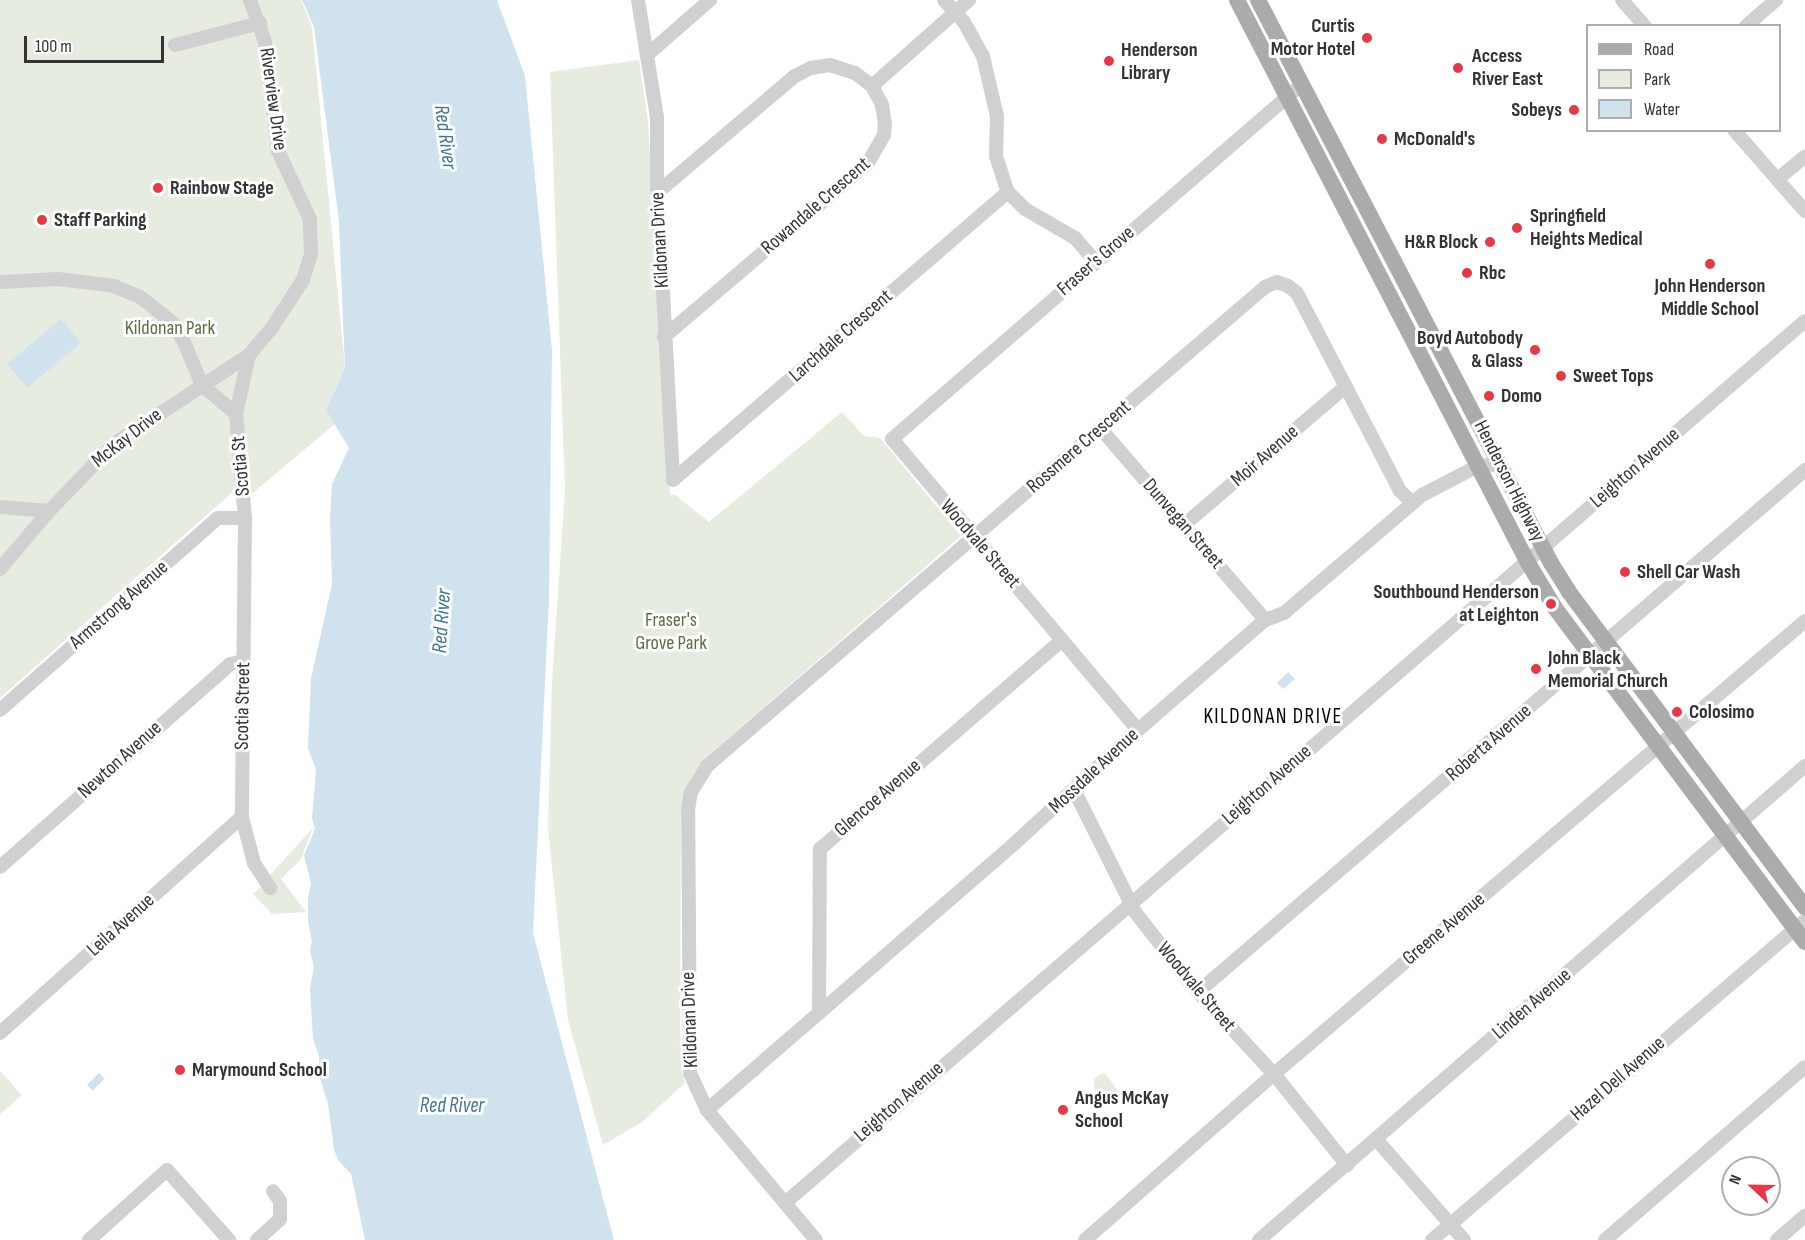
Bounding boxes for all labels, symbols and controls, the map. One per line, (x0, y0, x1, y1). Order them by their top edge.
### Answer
place label: Curtis Motor Hotel (1271, 14, 1355, 61)
scale bar (27, 24, 166, 62)
legend (1586, 24, 1781, 132)
marker: Curtis Motor Hotel (1360, 31, 1374, 45)
text: 100 m (35, 36, 72, 57)
place label: Henderson Library (1121, 38, 1198, 85)
text: Road (1644, 39, 1674, 60)
place label: Access River East (1472, 45, 1543, 92)
street label: Riverview Drive (254, 46, 292, 152)
marker: Henderson Library (1102, 54, 1116, 68)
marker: Access River East (1449, 59, 1467, 77)
text: Park (1644, 69, 1670, 90)
place label: Sobeys (1511, 98, 1562, 122)
text: Water (1644, 99, 1680, 120)
water label: Red River (428, 103, 462, 171)
marker: Sobeys (1567, 103, 1581, 117)
place label: McDonald's (1394, 127, 1475, 151)
marker: McDonald's (1375, 132, 1389, 146)
street label: Rowandale Crescent (757, 152, 875, 260)
place label: Rainbow Stage (170, 176, 274, 200)
marker: Rainbow Stage (151, 181, 165, 195)
street label: Kildonan Drive (646, 191, 674, 289)
place label: Springfield Heights Medical (1530, 204, 1643, 251)
place label: Staff Parking (54, 208, 146, 232)
marker: Staff Parking (35, 213, 49, 227)
marker: Springfield Heights Medical (1508, 219, 1526, 237)
street label: Fraser's Grove (1052, 221, 1140, 301)
place label: H&R Block (1405, 230, 1478, 254)
marker: H&R Block (1483, 235, 1497, 249)
marker: John Henderson Middle School (1703, 257, 1717, 271)
place label: Rbc (1479, 261, 1506, 285)
marker: Rbc (1460, 266, 1474, 280)
place label: John Henderson Middle School (1655, 274, 1765, 321)
street label: Larchdale Crescent (784, 285, 898, 387)
park label: Kildonan Park (125, 316, 215, 340)
place label: Boyd Autobody & Glass (1417, 326, 1523, 373)
marker: Boyd Autobody & Glass (1528, 343, 1542, 357)
place label: Sweet Tops (1573, 364, 1653, 388)
marker: Sweet Tops (1554, 369, 1568, 383)
place label: Domo (1501, 384, 1542, 408)
marker: Domo (1482, 389, 1496, 403)
street label: Rossmere Crescent (1022, 395, 1136, 499)
street label: McKay Drive (87, 403, 167, 473)
street label: Henderson Highway (1468, 417, 1550, 545)
street label: Moir Avenue (1226, 420, 1304, 492)
street label: Leighton Avenue (1585, 423, 1685, 513)
street label: Scotia St (226, 435, 256, 497)
street label: Dunvegan Street (1137, 474, 1229, 574)
street label: Woodvale Street (935, 495, 1025, 593)
street label: Armstrong Avenue (65, 556, 173, 654)
place label: Shell Car Wash (1637, 560, 1740, 584)
marker: Shell Car Wash (1618, 565, 1632, 579)
place label: Southbound Henderson at Leighton (1373, 580, 1539, 627)
water label: Red River (427, 588, 457, 654)
marker: Southbound Henderson at Leighton (1544, 597, 1558, 611)
park label: Fraser's Grove Park (635, 609, 707, 656)
place label: John Black Memorial Church (1548, 646, 1668, 693)
street label: Scotia Street (230, 662, 256, 750)
marker: John Black Memorial Church (1529, 662, 1543, 676)
street label: Roberta Avenue (1441, 699, 1537, 787)
place label: Colosimo (1689, 700, 1754, 724)
district label: KILDONAN DRIVE (1203, 704, 1343, 730)
marker: Colosimo (1670, 705, 1684, 719)
street label: Newton Avenue (73, 716, 167, 804)
street label: Mossdale Avenue (1044, 723, 1144, 819)
street label: Leighton Avenue (1217, 740, 1317, 830)
street label: Glencoe Avenue (830, 754, 926, 842)
street label: Greene Avenue (1398, 888, 1490, 970)
street label: Leila Avenue (82, 889, 160, 961)
street label: Woodvale Street (1151, 937, 1241, 1037)
street label: Linden Avenue (1488, 963, 1576, 1045)
street label: Kildonan Drive (676, 972, 704, 1068)
street label: Hazel Dell Avenue (1566, 1032, 1670, 1126)
street label: Leighton Avenue (849, 1057, 949, 1147)
place label: Marymound School (192, 1058, 327, 1082)
marker: Marymound School (173, 1063, 187, 1077)
place label: Angus McKay School (1075, 1086, 1169, 1133)
water label: Red River (420, 1093, 484, 1119)
marker: Angus McKay School (1056, 1103, 1070, 1117)
north arrow (1721, 1156, 1781, 1216)
text: N (1725, 1172, 1746, 1187)

